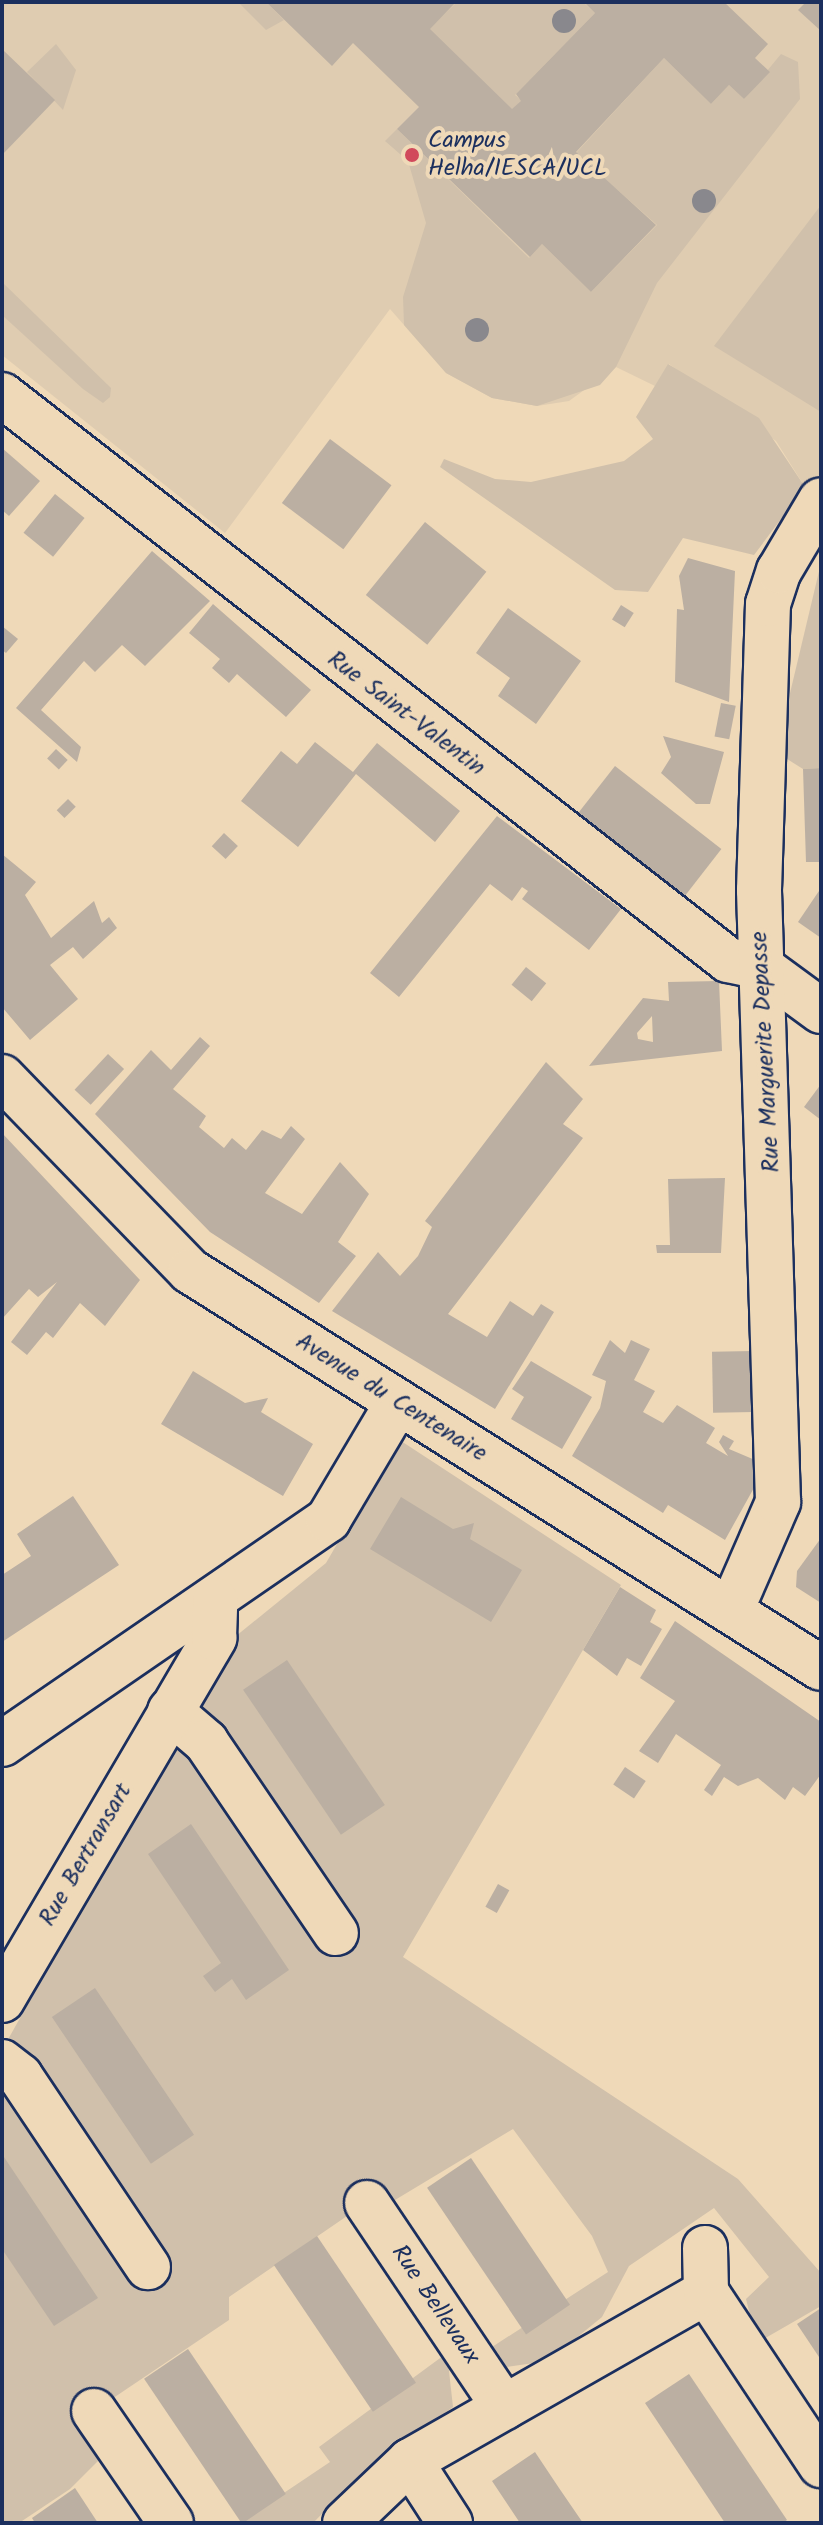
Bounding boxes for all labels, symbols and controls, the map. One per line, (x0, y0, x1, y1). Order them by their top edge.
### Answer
place label: Campus Helha/IESCA/UCL (428, 127, 607, 183)
marker: Campus Helha/IESCA/UCL (403, 146, 421, 164)
street label: Rue Saint-Valentin (321, 645, 491, 783)
street label: Rue Marguerite Depasse (745, 931, 787, 1173)
street label: Avenue du Centenaire (290, 1328, 492, 1468)
street label: Rue Bertransart (34, 1779, 138, 1931)
street label: Rue Bellevaux (385, 2240, 485, 2370)

